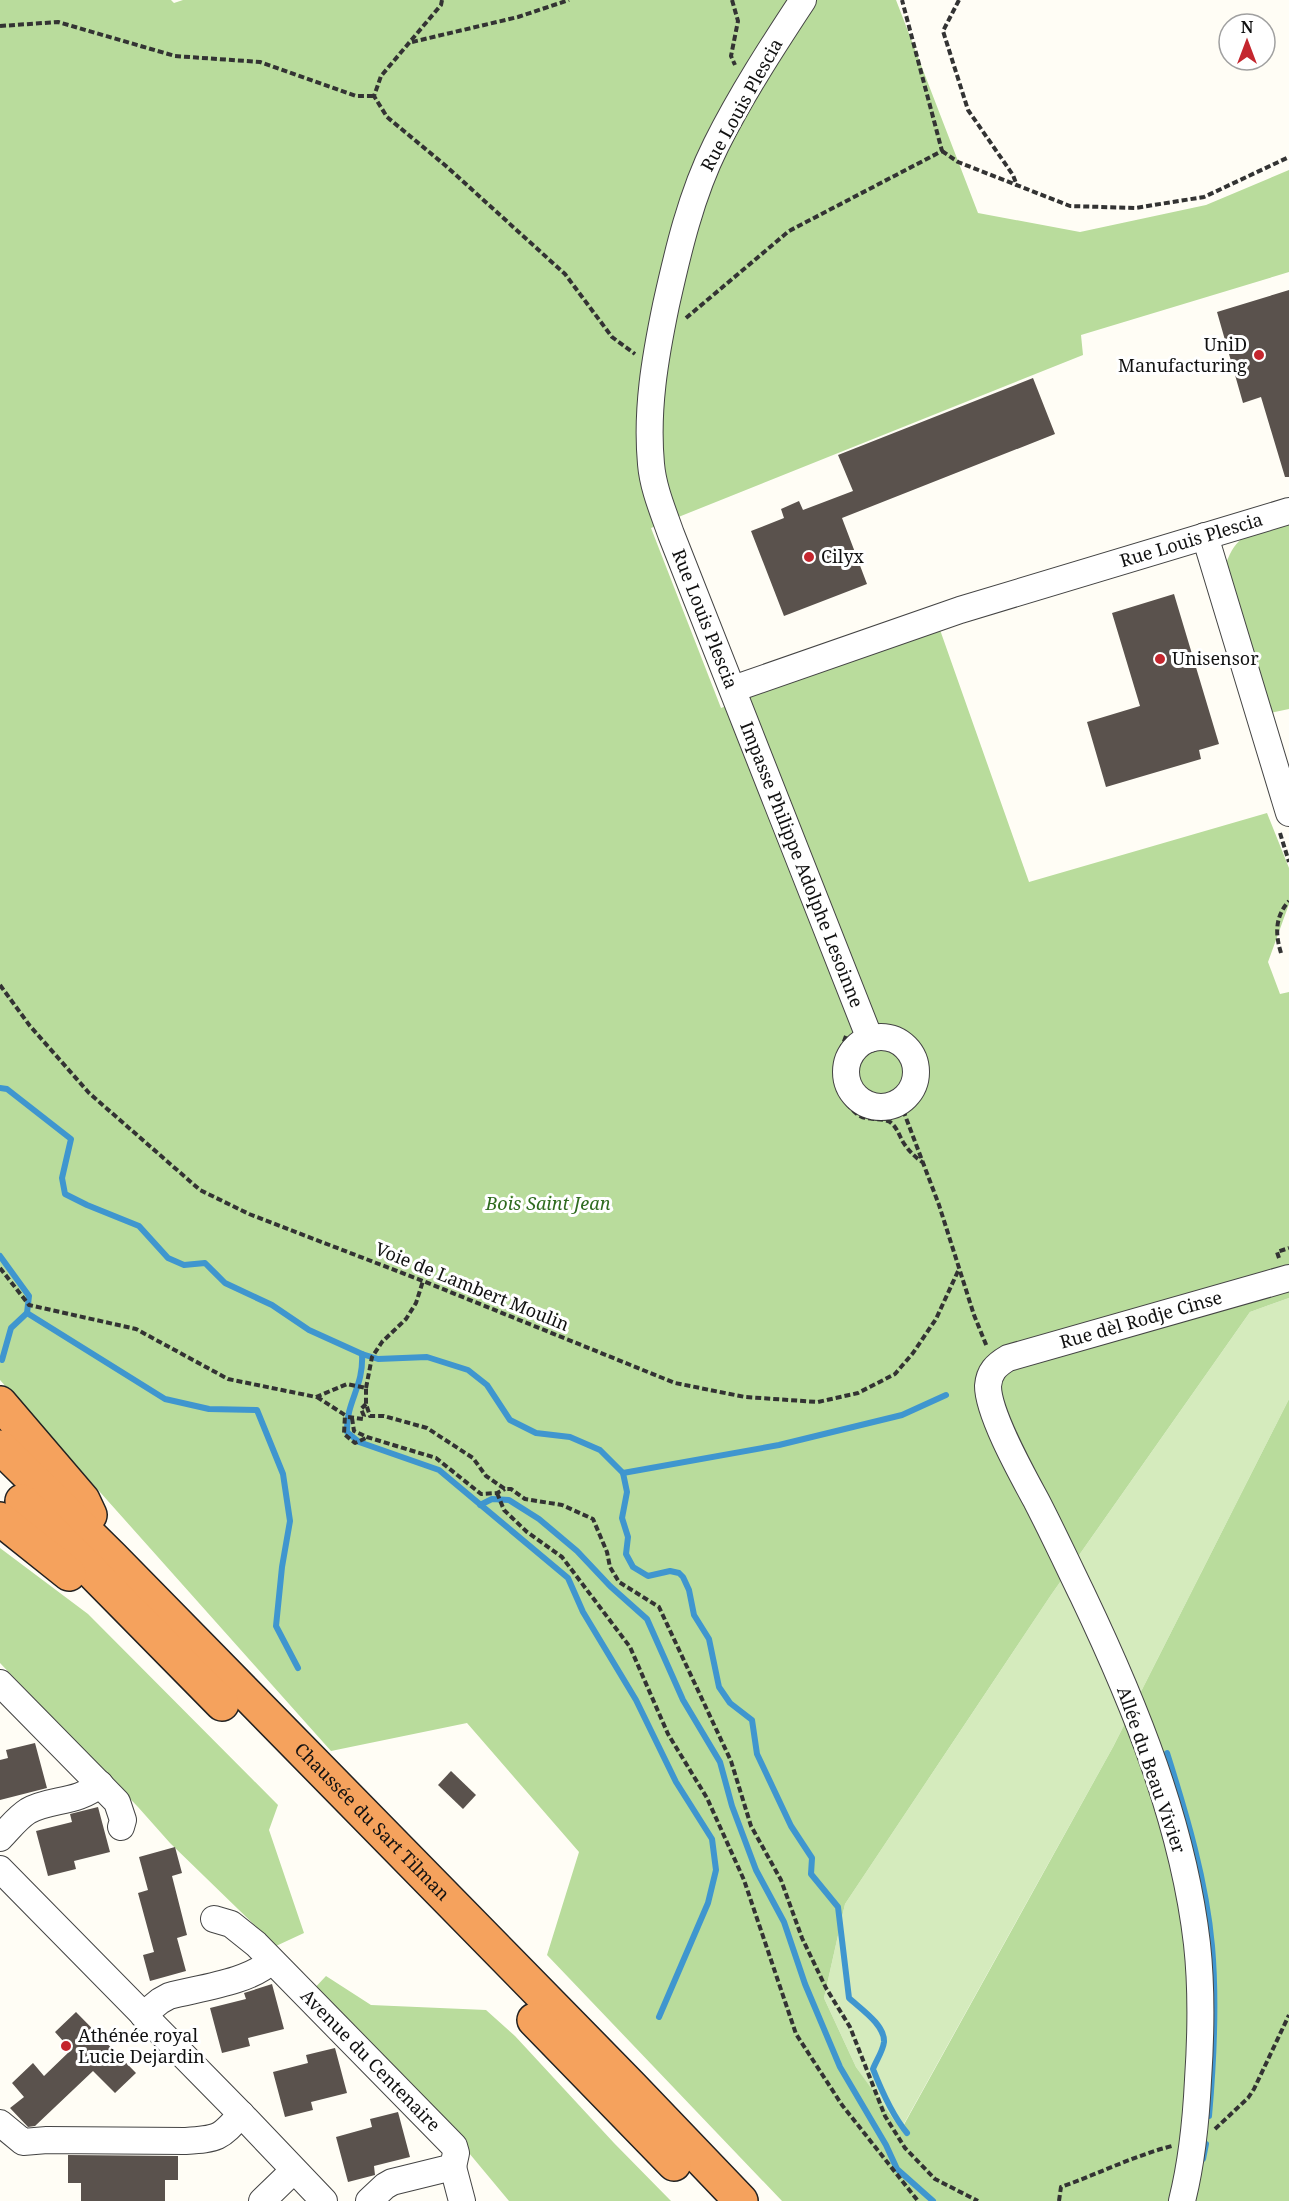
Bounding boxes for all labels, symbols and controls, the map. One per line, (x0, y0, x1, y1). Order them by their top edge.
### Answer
north arrow (1217, 12, 1277, 72)
text: N (1241, 16, 1254, 38)
street label: Rue Louis Plescia (695, 34, 788, 175)
place label: UniD Manufacturing (1118, 332, 1247, 377)
marker: UniD Manufacturing (1252, 348, 1266, 362)
street label: Rue Louis Plescia (1117, 507, 1266, 572)
place label: Cilyx (821, 544, 865, 568)
street label: Rue Louis Plescia (667, 545, 744, 692)
marker: Cilyx (802, 550, 816, 564)
place label: Unisensor (1172, 646, 1259, 670)
marker: Unisensor (1153, 652, 1167, 666)
street label: Impasse Philippe Adolphe Lesoinne (735, 718, 869, 1011)
park label: Bois Saint Jean (485, 1191, 611, 1215)
street label: Voie de Lambert Moulin (372, 1236, 573, 1336)
street label: Rue dèl Rodje Cinse (1057, 1285, 1225, 1354)
street label: Allée du Beau Vivier (1112, 1683, 1192, 1857)
street label: Chaussée du Sart Tilman (290, 1737, 456, 1906)
street label: Avenue du Centenaire (296, 1984, 446, 2136)
place label: Athénée royal Lucie Dejardin (78, 2023, 205, 2068)
marker: Athénée royal Lucie Dejardin (59, 2039, 73, 2053)

